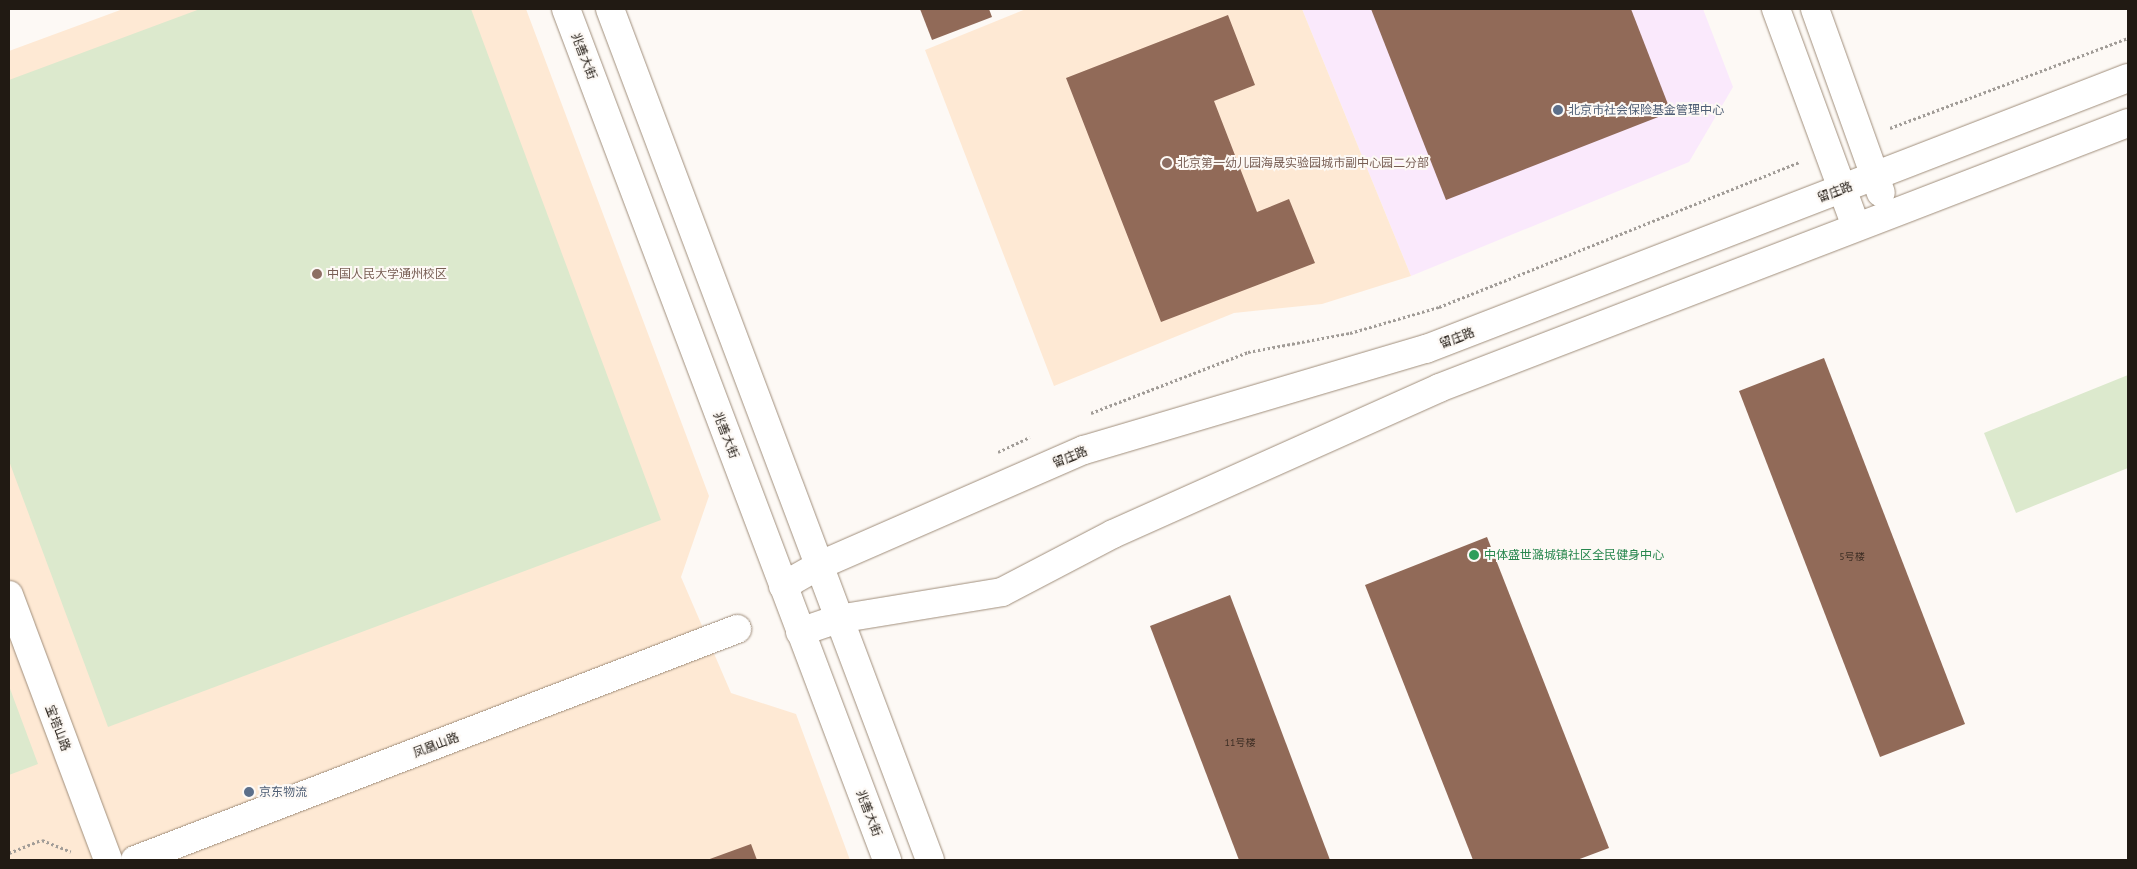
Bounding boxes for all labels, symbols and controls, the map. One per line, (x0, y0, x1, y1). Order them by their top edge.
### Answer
street label: 兆善大街 (569, 31, 599, 81)
place label: 北京市社会保险基金管理中心 (1568, 103, 1724, 117)
marker: 北京市社会保险基金管理中心 (1552, 104, 1564, 116)
place label: 北京第一幼儿园海晟实验园城市副中心园二分部 (1177, 156, 1429, 170)
marker: 北京第一幼儿园海晟实验园城市副中心园二分部 (1161, 157, 1173, 169)
street label: 留庄路 (1816, 179, 1854, 205)
place label: 中国人民大学通州校区 (327, 267, 447, 281)
marker: 中国人民大学通州校区 (311, 268, 323, 280)
street label: 留庄路 (1438, 325, 1476, 351)
street label: 兆善大街 (711, 410, 741, 460)
street label: 留庄路 (1051, 444, 1089, 470)
place label: 中体盛世潞城镇社区全民健身中心 (1484, 548, 1664, 562)
marker: 中体盛世潞城镇社区全民健身中心 (1468, 549, 1480, 561)
house number: 5号楼 (1839, 551, 1865, 563)
street label: 宝塔山路 (43, 703, 73, 753)
street label: 凤凰山路 (411, 730, 461, 760)
house number: 11号楼 (1225, 737, 1255, 749)
place label: 京东物流 (259, 785, 307, 799)
marker: 京东物流 (243, 786, 255, 798)
street label: 兆善大街 (854, 788, 884, 838)

